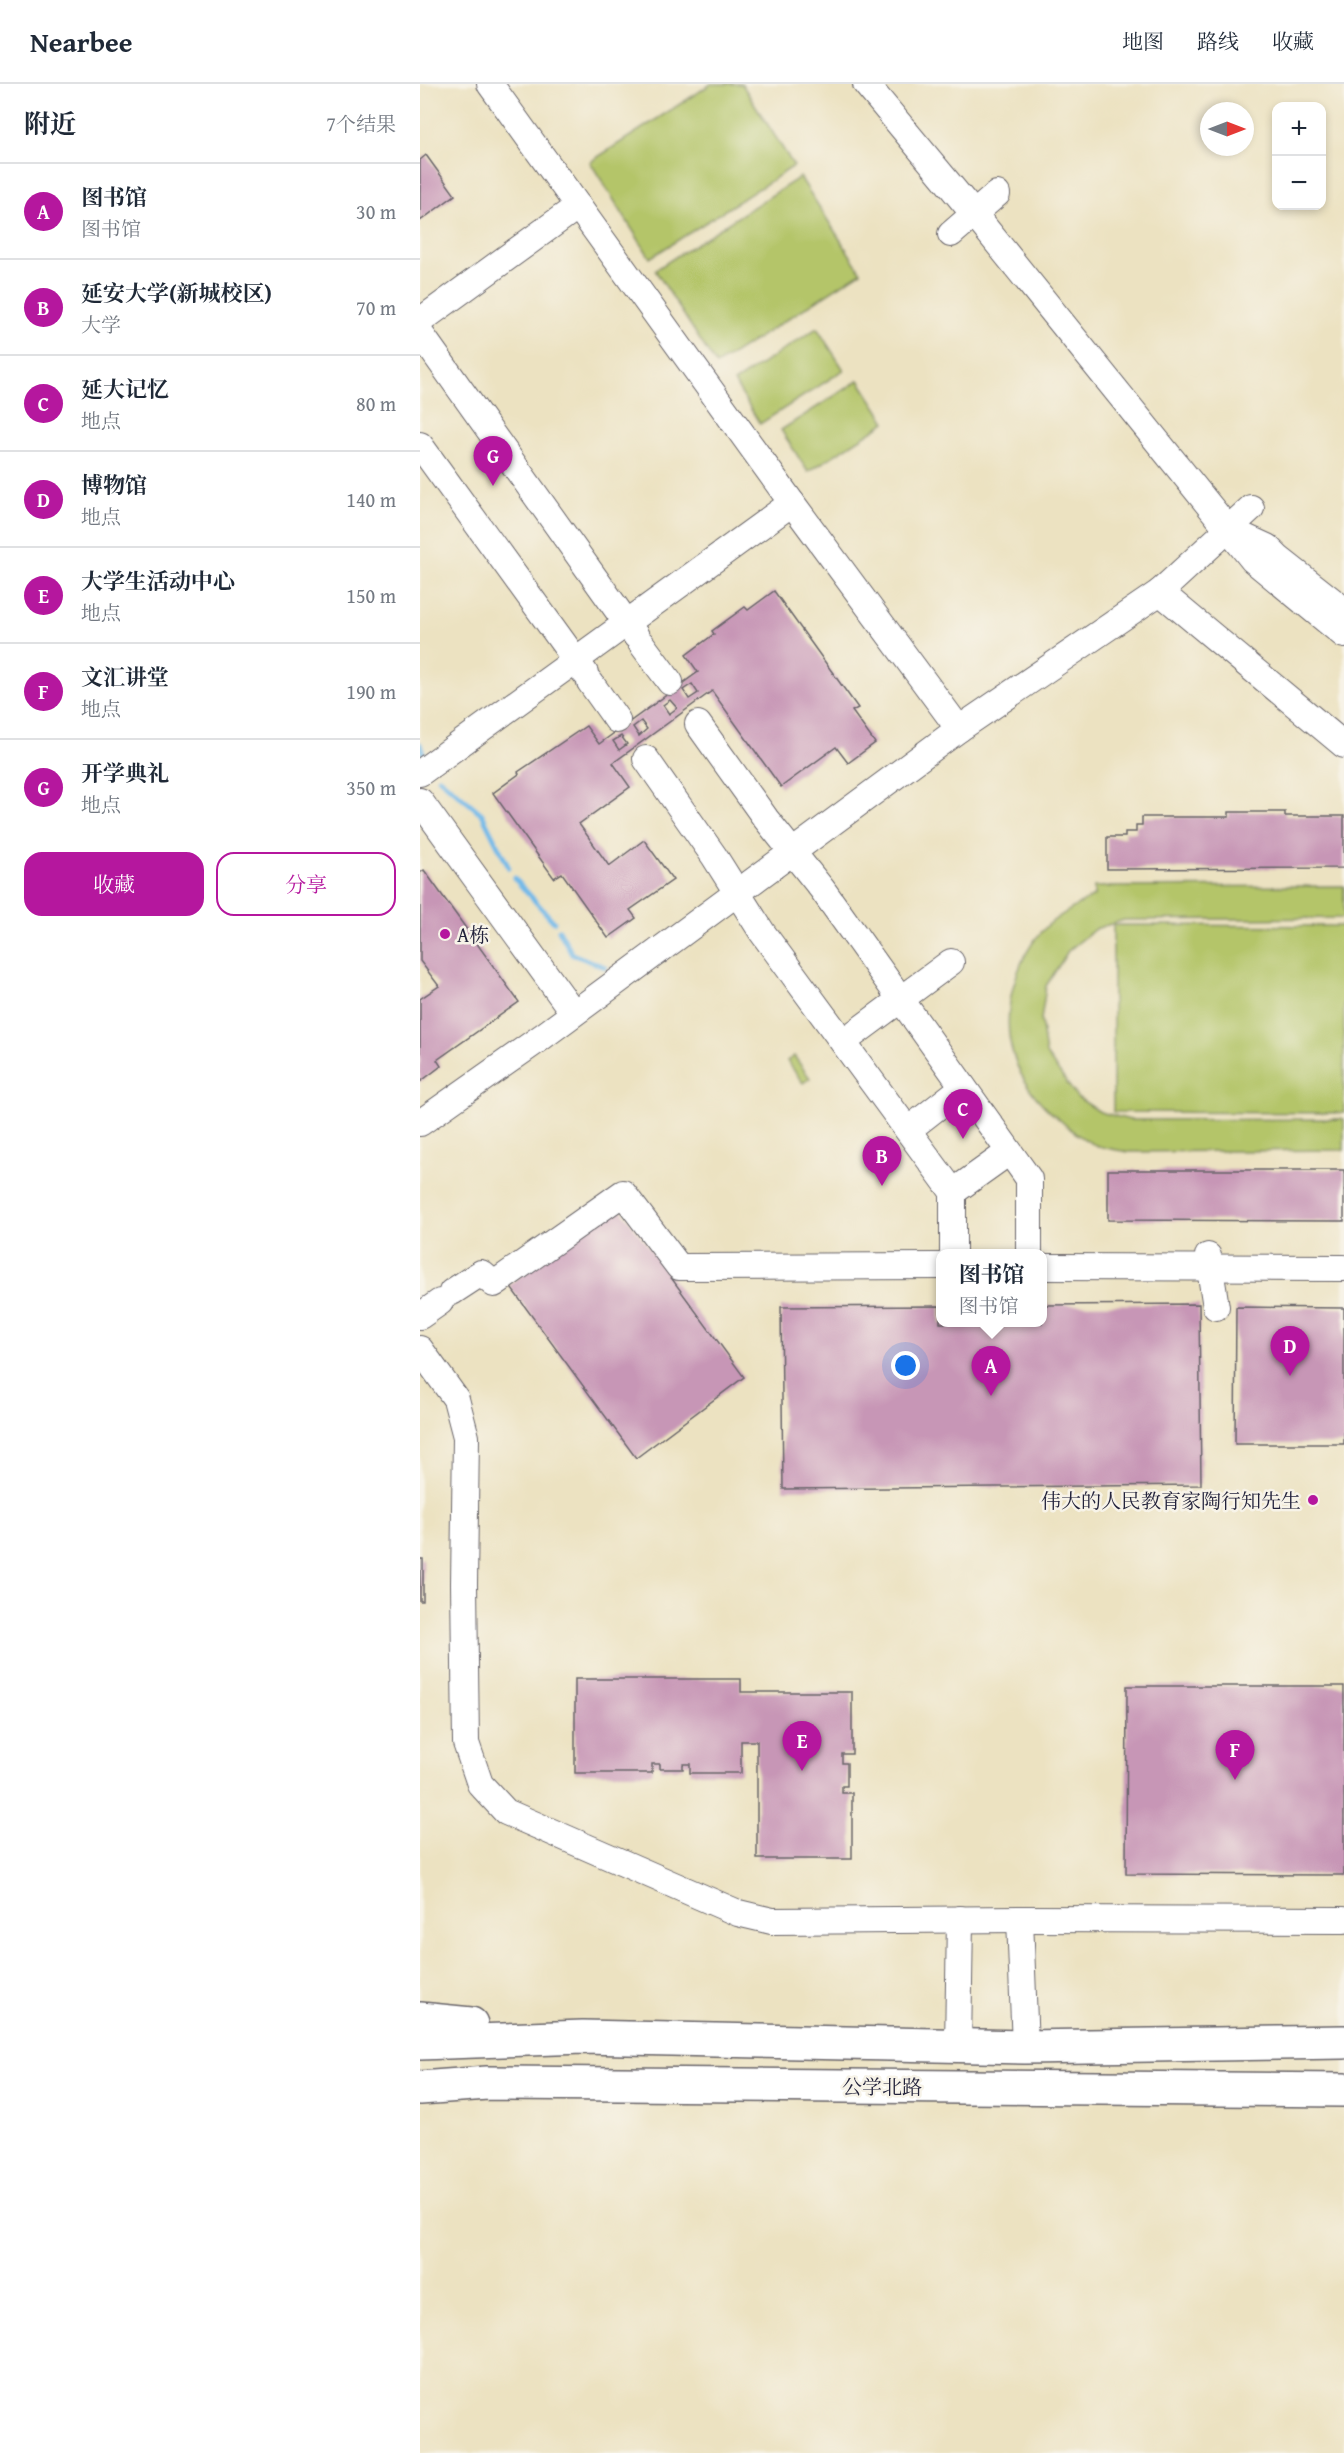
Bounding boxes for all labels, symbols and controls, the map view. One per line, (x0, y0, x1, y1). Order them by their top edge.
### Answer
text: Nearbee (30, 21, 133, 62)
text: 地图 (1122, 26, 1164, 57)
text: 路线 (1197, 26, 1239, 57)
text: 收藏 (1272, 26, 1314, 57)
north arrow (1200, 102, 1254, 156)
map controls (1272, 102, 1326, 210)
button: + (1272, 102, 1326, 156)
text: 附近 (24, 104, 76, 143)
text: 7个结果 (326, 109, 396, 138)
button: − (1272, 156, 1326, 210)
text: 图书馆 (81, 181, 147, 213)
text: A (37, 197, 50, 226)
text: 30 m (356, 197, 396, 226)
text: 图书馆 (81, 214, 141, 243)
text: 延安大学(新城校区) (81, 277, 272, 309)
text: B (37, 293, 50, 322)
text: 70 m (356, 293, 396, 322)
text: 大学 (81, 310, 121, 339)
text: 延大记忆 (81, 373, 169, 405)
text: C (38, 389, 49, 418)
text: 80 m (356, 389, 396, 418)
text: 地点 (81, 406, 121, 435)
pin: G (474, 436, 512, 486)
text: 博物馆 (81, 469, 147, 501)
text: D (37, 485, 50, 514)
text: 140 m (346, 485, 396, 514)
text: 地点 (81, 502, 121, 531)
text: 大学生活动中心 (81, 565, 235, 597)
text: E (38, 581, 49, 610)
text: 150 m (346, 581, 396, 610)
text: 地点 (81, 598, 121, 627)
text: 文汇讲堂 (81, 661, 169, 693)
text: F (38, 677, 49, 706)
text: 190 m (346, 677, 396, 706)
text: 地点 (81, 694, 121, 723)
text: 开学典礼 (81, 757, 169, 789)
text: G (37, 773, 50, 802)
text: 350 m (346, 773, 396, 802)
text: 地点 (81, 790, 121, 819)
button: 收藏 (24, 852, 204, 916)
button: 分享 (216, 852, 396, 916)
place label: A栋 (457, 920, 489, 949)
marker: A栋 (438, 927, 452, 941)
pin: C (944, 1090, 982, 1139)
pin: B (862, 1136, 902, 1186)
popup (936, 1249, 1047, 1327)
text: 图书馆 (958, 1258, 1025, 1290)
text: 图书馆 (958, 1291, 1018, 1320)
pin: D (1270, 1326, 1310, 1376)
pin: A (972, 1346, 1010, 1396)
your location (891, 1351, 920, 1380)
place label: 伟大的人民教育家陶行知先生 (1041, 1486, 1301, 1515)
marker: 伟大的人民教育家陶行知先生 (1306, 1493, 1320, 1507)
pin: E (782, 1722, 821, 1771)
pin: F (1216, 1730, 1254, 1780)
street label: 公学北路 (842, 2072, 922, 2101)

